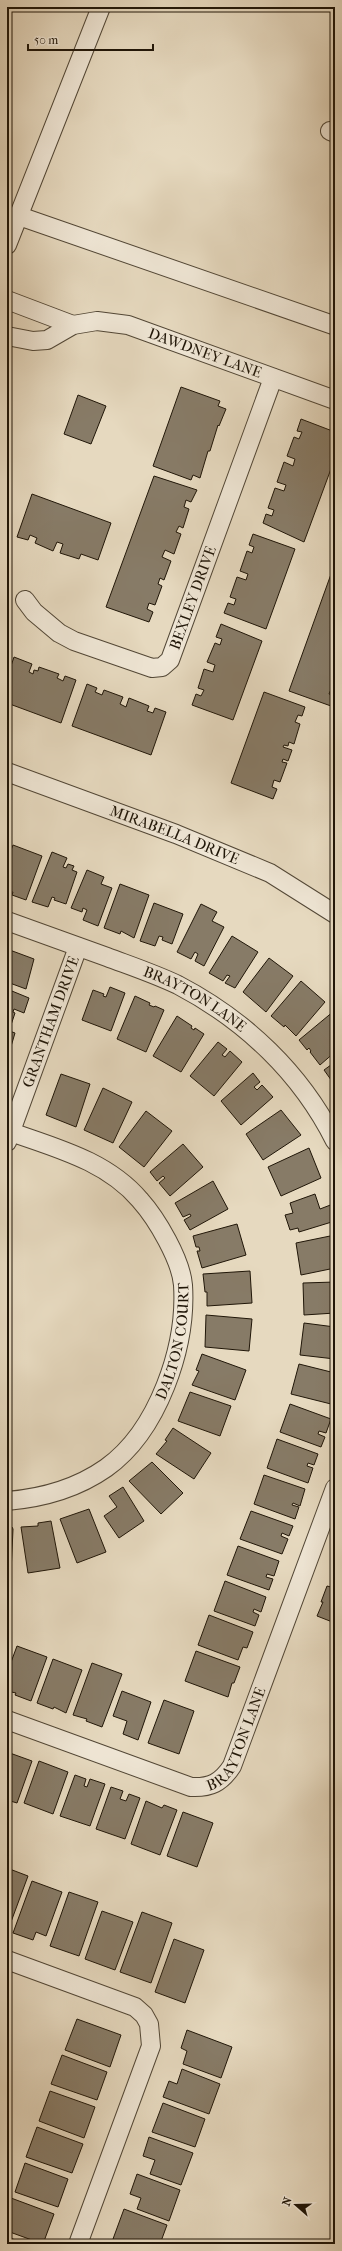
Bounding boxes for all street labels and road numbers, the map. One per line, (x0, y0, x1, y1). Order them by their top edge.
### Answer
street label: DAWDNEY LANE (146, 324, 264, 382)
street label: BEXLEY DRIVE (166, 544, 220, 652)
street label: MIRABELLA DRIVE (107, 802, 242, 868)
street label: GRANTHAM DRIVE (19, 954, 83, 1090)
street label: BRAYTON LANE (141, 962, 250, 1036)
street label: DALTON COURT (152, 1281, 192, 1403)
street label: BRAYTON LANE (204, 1685, 269, 1795)

